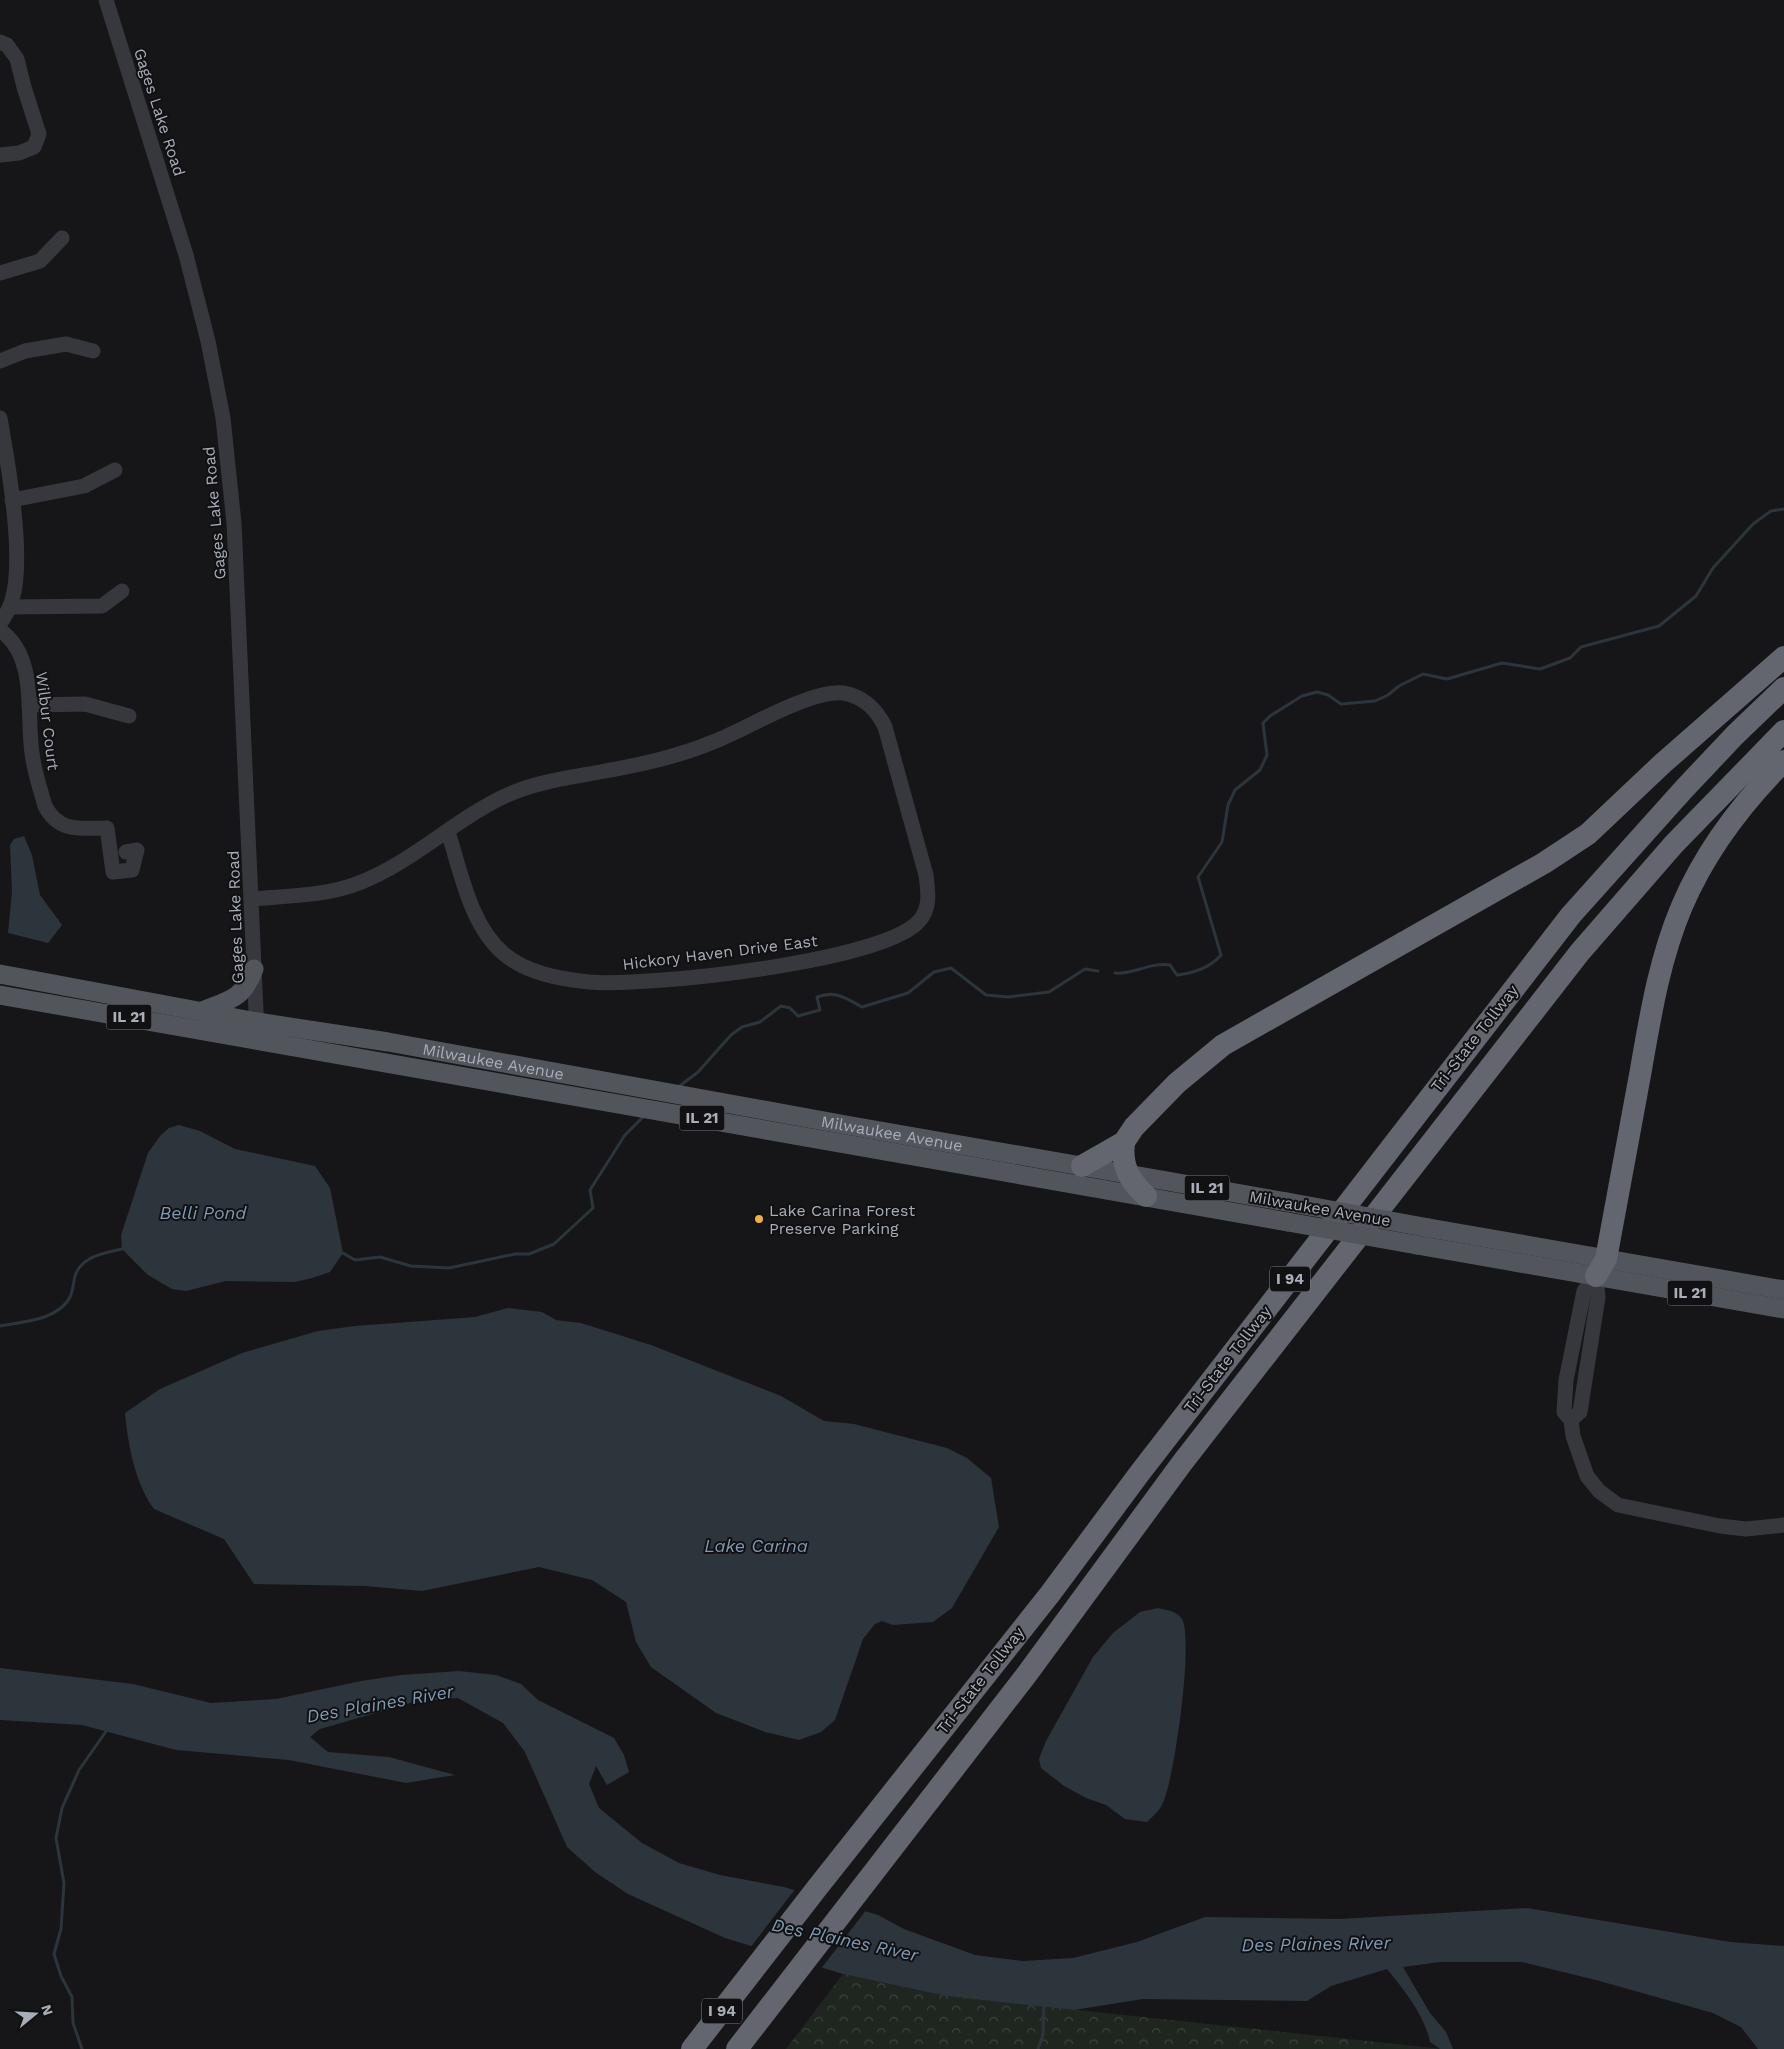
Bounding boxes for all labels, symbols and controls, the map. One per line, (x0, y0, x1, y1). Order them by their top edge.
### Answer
street label: Gages Lake Road (130, 46, 189, 179)
street label: Gages Lake Road (199, 446, 230, 580)
street label: Wilbur Court (32, 671, 63, 772)
street label: Gages Lake Road (224, 850, 247, 984)
street label: Hickory Haven Drive East (622, 931, 819, 974)
street label: Tri-State Tollway (1427, 980, 1523, 1096)
road number: IL 21 (106, 1004, 152, 1030)
street label: Milwaukee Avenue (421, 1039, 565, 1084)
road number: IL 21 (680, 1106, 724, 1130)
street label: Milwaukee Avenue (819, 1112, 964, 1155)
road number: IL 21 (1184, 1176, 1230, 1200)
street label: Milwaukee Avenue (1248, 1187, 1392, 1230)
place label: Lake Carina Forest Preserve Parking (769, 1201, 915, 1238)
water label: Belli Pond (160, 1202, 247, 1223)
marker: Lake Carina Forest Preserve Parking (753, 1213, 765, 1225)
road number: I 94 (1270, 1266, 1310, 1292)
road number: IL 21 (1668, 1280, 1712, 1306)
street label: Tri-State Tollway (1180, 1301, 1276, 1417)
water label: Lake Carina (704, 1535, 808, 1556)
street label: Tri-State Tollway (933, 1622, 1029, 1738)
water label: Des Plaines River (305, 1680, 456, 1727)
water label: Des Plaines River (770, 1914, 921, 1965)
water label: Des Plaines River (1241, 1932, 1392, 1955)
north arrow (10, 1989, 60, 2039)
road number: I 94 (702, 1998, 742, 2024)
text: N (38, 2003, 57, 2017)

